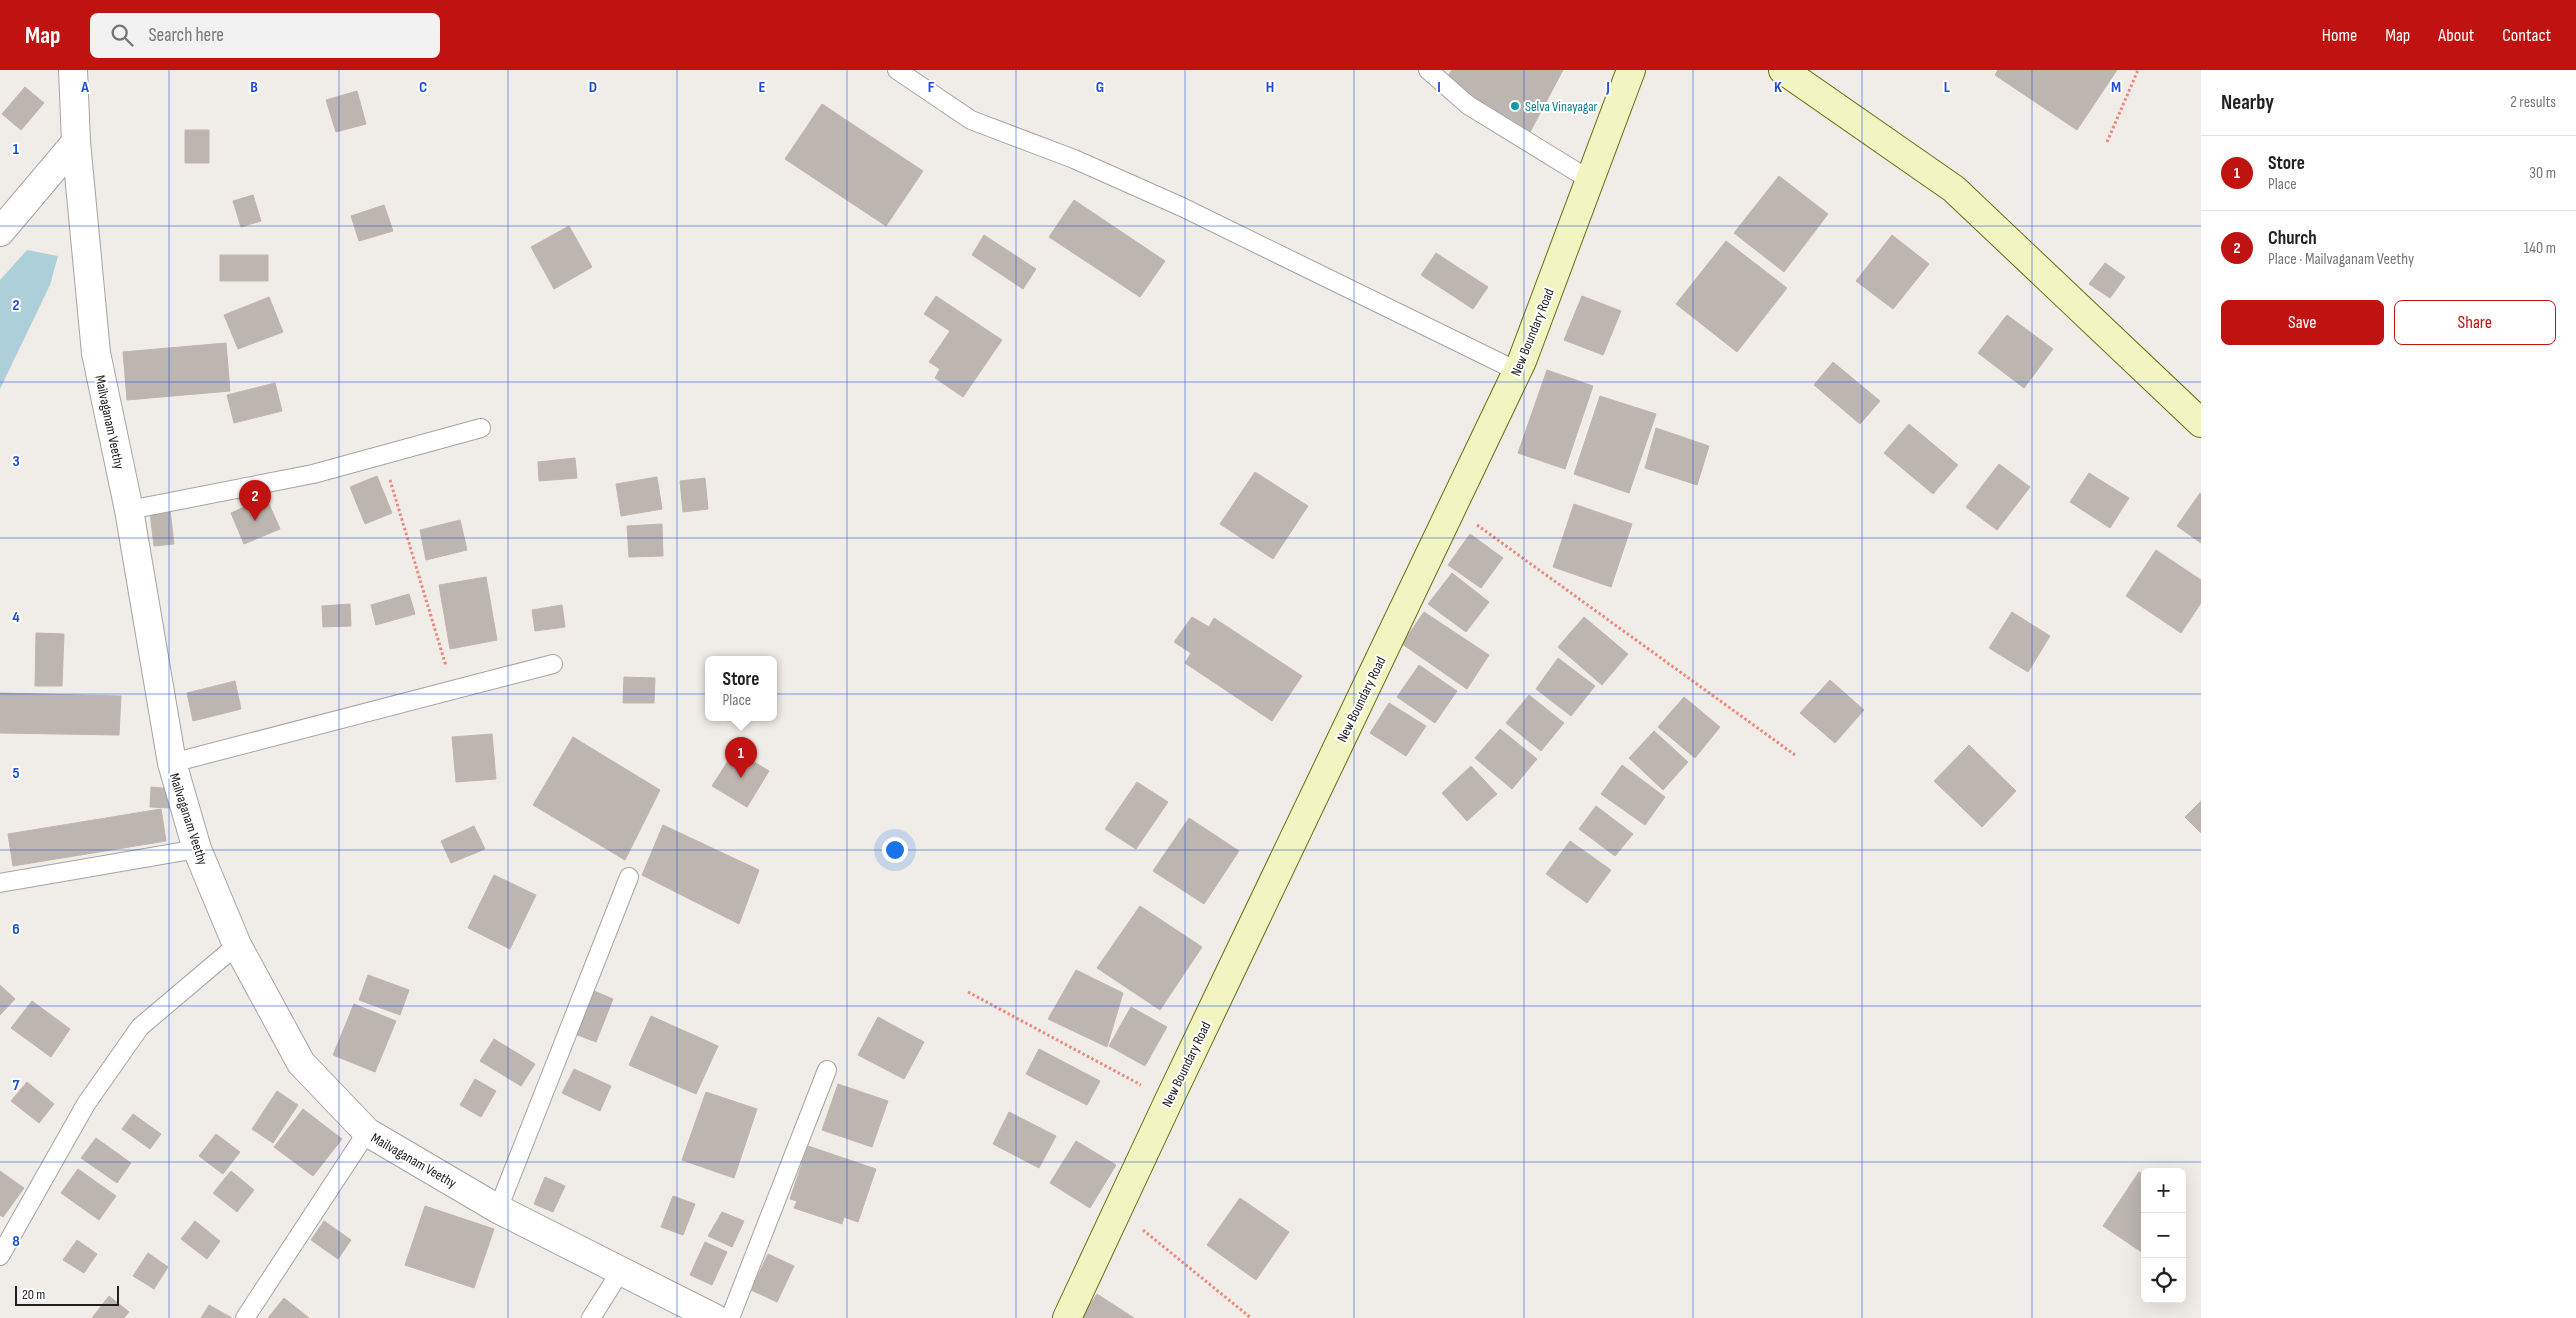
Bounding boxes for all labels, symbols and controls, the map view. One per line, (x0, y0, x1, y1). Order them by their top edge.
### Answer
search box (90, 13, 440, 58)
text: Map (25, 21, 60, 50)
icon: search (108, 21, 136, 49)
text: Search here (148, 24, 224, 47)
text: Home (2322, 25, 2357, 46)
text: Map (2385, 25, 2410, 46)
text: About (2438, 25, 2474, 46)
text: Contact (2502, 25, 2551, 46)
text: A (80, 78, 89, 97)
text: B (250, 78, 258, 97)
text: C (419, 78, 427, 97)
text: D (589, 78, 597, 97)
text: E (759, 78, 766, 97)
text: F (928, 78, 935, 97)
text: G (1096, 78, 1104, 97)
text: H (1266, 78, 1274, 97)
text: I (1437, 78, 1441, 97)
text: J (1605, 78, 1610, 97)
text: K (1774, 78, 1782, 97)
text: L (1944, 78, 1951, 97)
text: M (2111, 78, 2121, 97)
text: Nearby (2221, 90, 2274, 115)
text: 2 results (2510, 93, 2556, 112)
place label: Selva Vinayagar (1525, 98, 1598, 115)
marker: Selva Vinayagar (1509, 100, 1521, 112)
text: 1 (13, 140, 20, 159)
text: Store (2268, 152, 2305, 175)
text: 1 (2234, 164, 2240, 183)
text: 30 m (2529, 164, 2556, 183)
text: Place (2268, 175, 2297, 194)
text: Church (2268, 227, 2317, 250)
text: 2 (2233, 239, 2241, 258)
text: 140 m (2524, 239, 2556, 258)
text: Place · Mailvaganam Veethy (2268, 250, 2414, 269)
street label: New Boundary Road (1507, 286, 1558, 378)
text: 2 (12, 296, 20, 315)
button: Save (2221, 300, 2384, 345)
button: Share (2394, 300, 2556, 345)
street label: Mailvaganam Veethy (91, 374, 128, 471)
text: 3 (12, 452, 20, 471)
pin: 2 (239, 480, 271, 521)
text: 4 (12, 608, 20, 627)
street label: New Boundary Road (1333, 654, 1390, 745)
popup (705, 656, 777, 721)
text: Store (723, 668, 759, 691)
text: Place (723, 691, 751, 710)
pin: 1 (725, 737, 757, 778)
text: 5 (12, 764, 20, 783)
street label: Mailvaganam Veethy (166, 771, 212, 868)
your location (882, 837, 908, 863)
text: 6 (12, 920, 20, 939)
street label: New Boundary Road (1158, 1019, 1215, 1110)
text: 7 (13, 1076, 20, 1095)
street label: Mailvaganam Veethy (368, 1129, 460, 1192)
map controls (2141, 1168, 2186, 1303)
button: + (2141, 1168, 2186, 1213)
button: − (2141, 1213, 2186, 1258)
text: 8 (12, 1232, 20, 1251)
button: locate (2141, 1258, 2186, 1303)
scale bar (15, 1283, 119, 1306)
text: 20 m (22, 1286, 45, 1303)

